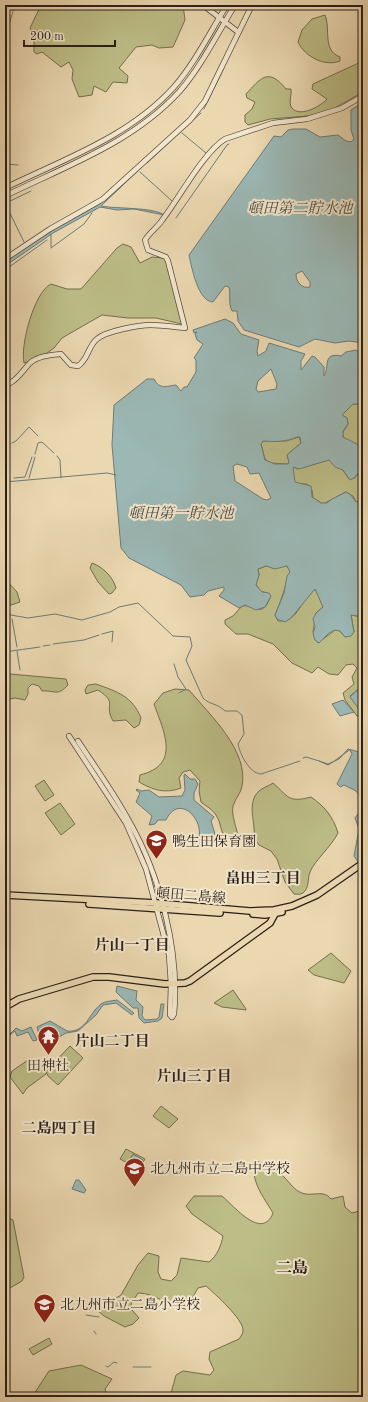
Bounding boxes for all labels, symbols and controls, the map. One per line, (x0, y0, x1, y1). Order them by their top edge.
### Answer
scale bar (24, 22, 115, 48)
text: 200 m (30, 31, 64, 43)
water label: 頓田第二貯水池 (247, 200, 354, 217)
water label: 頓田第一貯水池 (128, 505, 235, 522)
school or university icon: 鴨生田保育園 (144, 828, 170, 861)
place label: 鴨生田保育園 (172, 834, 256, 849)
district label: 畠田三丁目 (225, 870, 301, 887)
street label: 頓田二島線 (155, 885, 226, 906)
district label: 片山一丁目 (94, 937, 170, 954)
temple icon: 田神社 (35, 1024, 61, 1057)
district label: 片山二丁目 (74, 1033, 150, 1050)
place label: 田神社 (27, 1058, 69, 1073)
district label: 片山三丁目 (156, 1068, 232, 1085)
district label: 二島四丁目 (21, 1120, 97, 1137)
school or university icon: 北九州市立二島中学校 (121, 1155, 147, 1188)
place label: 北九州市立二島中学校 (150, 1161, 290, 1176)
district label: 二島 (276, 1259, 308, 1277)
school or university icon: 北九州市立二島小学校 (31, 1291, 57, 1324)
place label: 北九州市立二島小学校 (60, 1297, 200, 1312)

